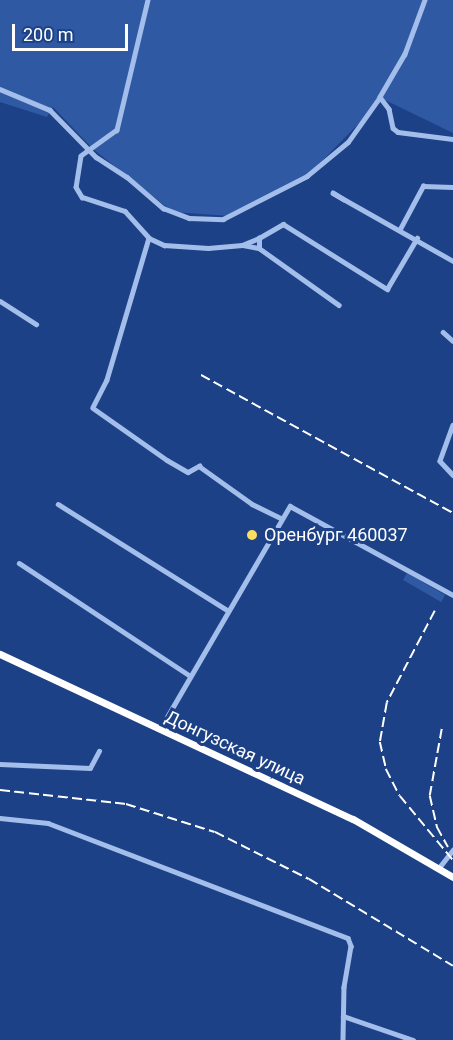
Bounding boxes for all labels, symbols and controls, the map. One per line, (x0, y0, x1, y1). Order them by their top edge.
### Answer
scale bar (15, 12, 130, 50)
text: 200 m (23, 24, 74, 45)
place label: Оренбург 460037 (264, 524, 408, 546)
marker: Оренбург 460037 (245, 528, 259, 542)
street label: Донгузская улица (162, 706, 308, 790)

